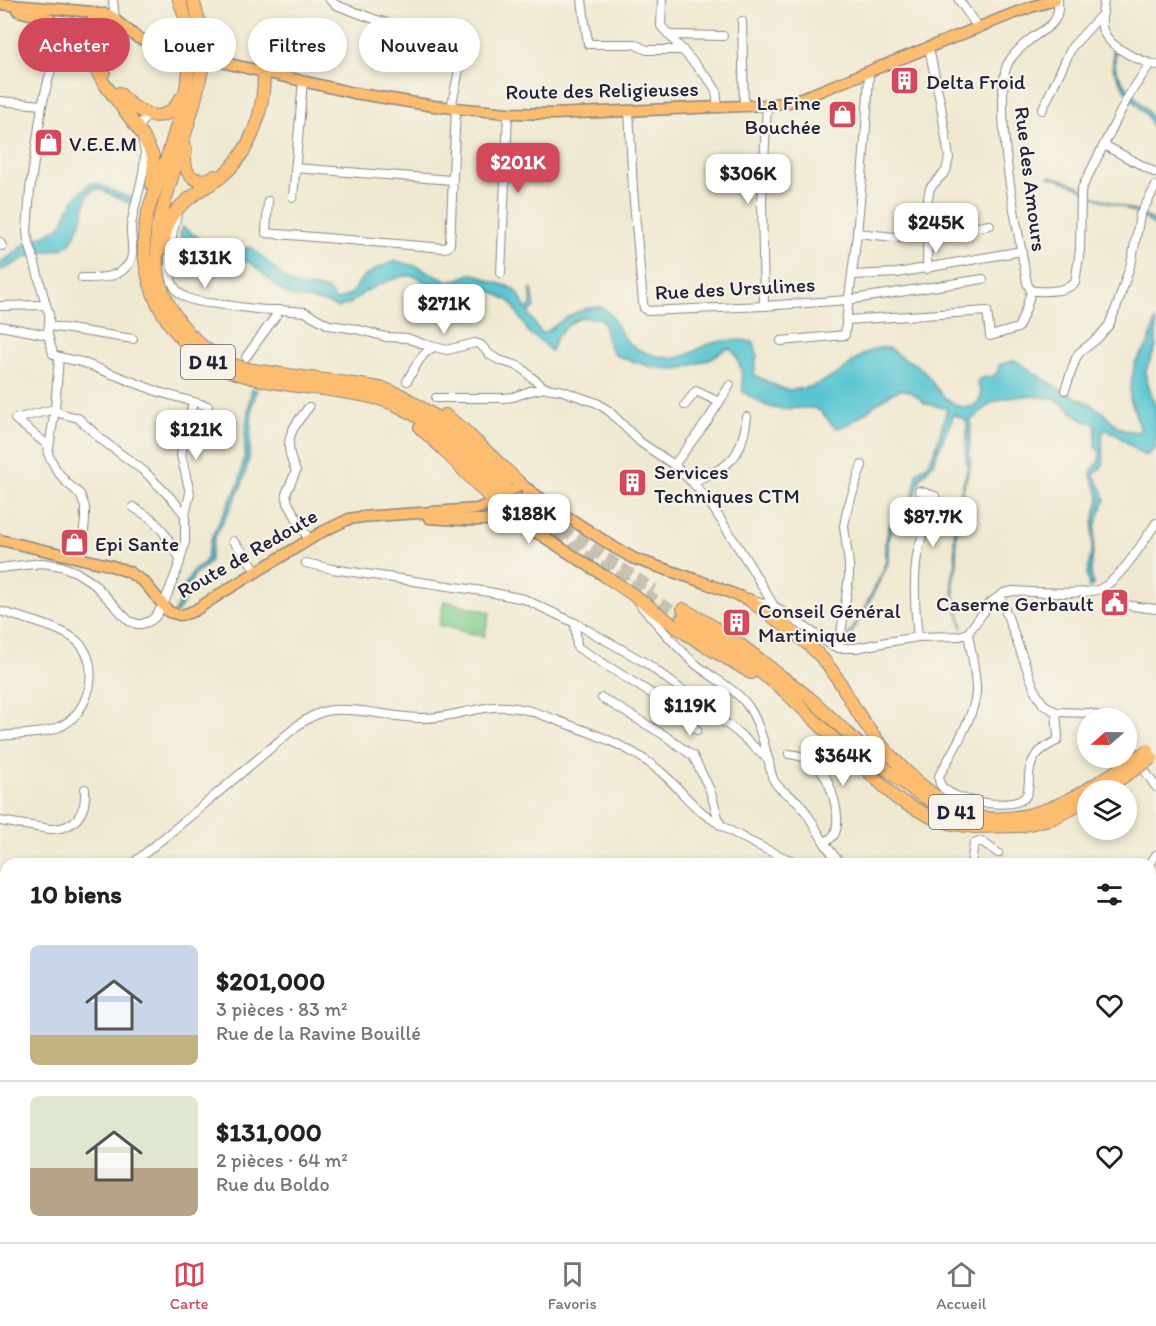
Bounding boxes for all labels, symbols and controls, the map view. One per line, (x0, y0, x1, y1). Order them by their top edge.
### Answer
chip: Acheter (18, 18, 130, 72)
chip: Louer (142, 18, 236, 72)
chip: Filtres (248, 18, 347, 72)
chip: Nouveau (359, 18, 480, 72)
building icon: Delta Froid (889, 65, 921, 97)
place label: Delta Froid (926, 69, 1026, 94)
street label: Route des Religieuses (505, 76, 699, 104)
place label: La Fine Bouchée (744, 90, 821, 139)
shop icon: La Fine Bouchée (826, 98, 858, 130)
street label: Rue des Amours (1010, 105, 1052, 253)
shop icon: V.E.E.M (32, 127, 64, 159)
place label: V.E.E.M (69, 131, 137, 156)
pin: $201K (476, 143, 560, 194)
text: $201K (490, 150, 546, 174)
pin: $306K (706, 154, 790, 205)
text: $306K (720, 161, 776, 185)
pin: $245K (894, 203, 978, 254)
text: $245K (908, 210, 964, 234)
pin: $131K (163, 238, 247, 289)
text: $131K (179, 245, 231, 269)
street label: Rue des Ursulines (654, 271, 816, 305)
pin: $271K (402, 284, 486, 335)
text: $271K (418, 291, 470, 315)
road number: D 41 (181, 345, 235, 379)
pin: $121K (154, 410, 238, 461)
text: $121K (170, 417, 222, 441)
place label: Services Techniques CTM (654, 459, 800, 508)
building icon: Services Techniques CTM (617, 467, 649, 499)
pin: $188K (487, 494, 571, 545)
pin: $87.7K (884, 497, 982, 548)
text: $188K (502, 501, 556, 525)
street label: Route de Redoute (172, 503, 322, 603)
text: $87.7K (904, 504, 962, 528)
shop icon: Epi Sante (58, 527, 90, 559)
place label: Epi Sante (95, 531, 179, 556)
public building icon: Caserne Gerbault (1099, 587, 1131, 619)
place label: Caserne Gerbault (936, 591, 1094, 616)
place label: Conseil Général Martinique (758, 598, 901, 647)
building icon: Conseil Général Martinique (721, 606, 753, 638)
pin: $119K (648, 686, 732, 737)
text: $119K (664, 693, 716, 717)
north arrow (1077, 708, 1137, 768)
map controls (1077, 708, 1137, 840)
pin: $364K (801, 736, 885, 787)
text: $364K (815, 743, 871, 767)
button: layers (1077, 780, 1137, 840)
road number: D 41 (929, 795, 983, 829)
text: 10 biens (30, 878, 122, 910)
icon: filters (1093, 878, 1126, 911)
text: $201,000 (216, 965, 325, 997)
icon: home (78, 969, 150, 1041)
icon: heart (1093, 989, 1126, 1022)
text: 3 pièces · 83 m² (216, 997, 347, 1021)
text: Rue de la Ravine Bouillé (216, 1021, 421, 1045)
text: $131,000 (216, 1116, 322, 1148)
icon: home (78, 1120, 150, 1192)
icon: heart (1093, 1140, 1126, 1173)
text: 2 pièces · 64 m² (216, 1148, 348, 1172)
text: Rue du Boldo (216, 1172, 330, 1196)
tab: Carte (170, 1258, 208, 1313)
tab: Favoris (548, 1258, 597, 1313)
tab: Accueil (936, 1258, 986, 1313)

